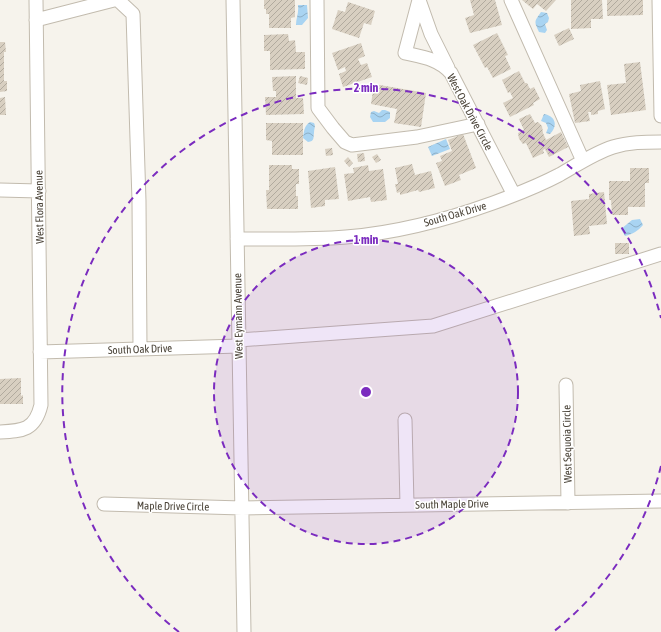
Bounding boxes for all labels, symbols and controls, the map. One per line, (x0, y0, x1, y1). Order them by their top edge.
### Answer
street label: West Oak Drive Circle (445, 72, 495, 152)
text: 2 min (354, 81, 378, 95)
street label: West Flora Avenue (32, 170, 46, 244)
street label: South Oak Drive (422, 199, 488, 229)
text: 1 min (354, 233, 378, 247)
street label: West Eymann Avenue (231, 273, 245, 359)
street label: South Oak Drive (108, 342, 172, 356)
centre of rings (359, 385, 373, 399)
street label: West Sequoia Circle (560, 405, 574, 483)
street label: South Maple Drive (415, 497, 489, 511)
street label: Maple Drive Circle (137, 499, 209, 513)

